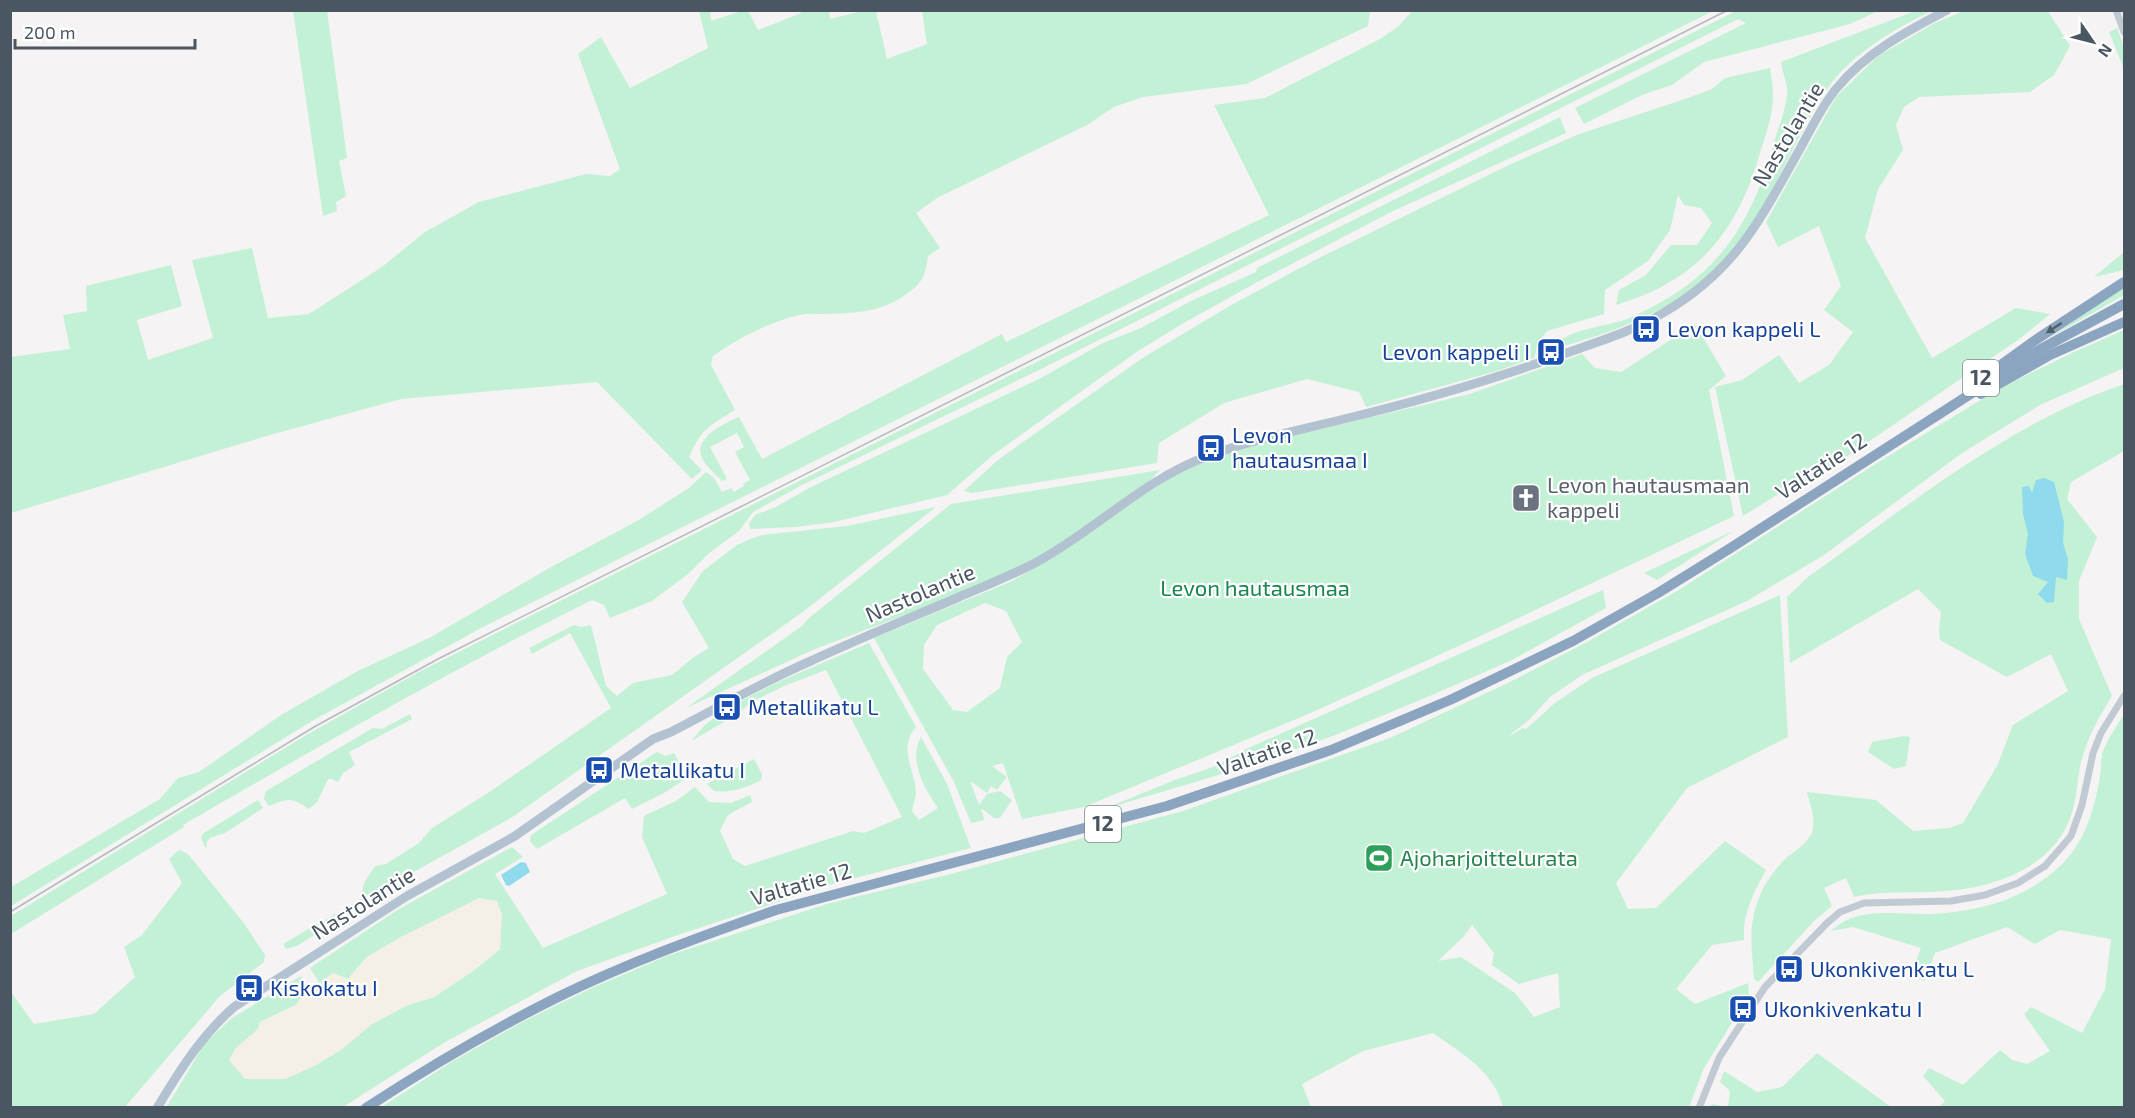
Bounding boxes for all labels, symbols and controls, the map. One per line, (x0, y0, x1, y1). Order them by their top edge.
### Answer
scale bar (15, 12, 195, 50)
north arrow (2063, 12, 2123, 72)
text: 200 m (24, 21, 76, 43)
text: N (2095, 41, 2117, 61)
street label: Nastolantie (1746, 77, 1828, 190)
bus stop icon: Levon kappeli L (1630, 313, 1662, 345)
place label: Levon kappeli L (1667, 315, 1821, 341)
one-way arrow (2046, 322, 2062, 333)
bus stop icon: Levon kappeli I (1535, 336, 1567, 368)
place label: Levon kappeli I (1382, 338, 1530, 364)
road number: 12 (1963, 360, 1999, 396)
place label: Levon hautausmaa I (1232, 421, 1368, 472)
street label: Valtatie 12 (1770, 426, 1871, 504)
bus stop icon: Levon hautausmaa I (1195, 432, 1227, 464)
place label: Levon hautausmaan kappeli (1547, 471, 1750, 522)
church icon: Levon hautausmaan kappeli (1510, 482, 1542, 514)
street label: Nastolantie (861, 557, 978, 627)
park label: Levon hautausmaa (1160, 574, 1350, 600)
bus stop icon: Metallikatu L (711, 691, 743, 723)
place label: Metallikatu L (748, 693, 879, 719)
street label: Valtatie 12 (1214, 722, 1320, 780)
bus stop icon: Metallikatu I (583, 754, 615, 786)
place label: Metallikatu I (620, 756, 745, 782)
road number: 12 (1085, 806, 1121, 842)
sports icon: Ajoharjoittelurata (1363, 842, 1395, 874)
place label: Ajoharjoittelurata (1400, 844, 1578, 871)
street label: Valtatie 12 (747, 856, 854, 910)
street label: Nastolantie (306, 860, 419, 944)
bus stop icon: Ukonkivenkatu L (1773, 953, 1805, 985)
place label: Ukonkivenkatu L (1810, 955, 1974, 981)
bus stop icon: Kiskokatu I (233, 972, 265, 1004)
place label: Kiskokatu I (270, 974, 378, 1000)
bus stop icon: Ukonkivenkatu I (1727, 993, 1759, 1025)
place label: Ukonkivenkatu I (1764, 995, 1922, 1021)

